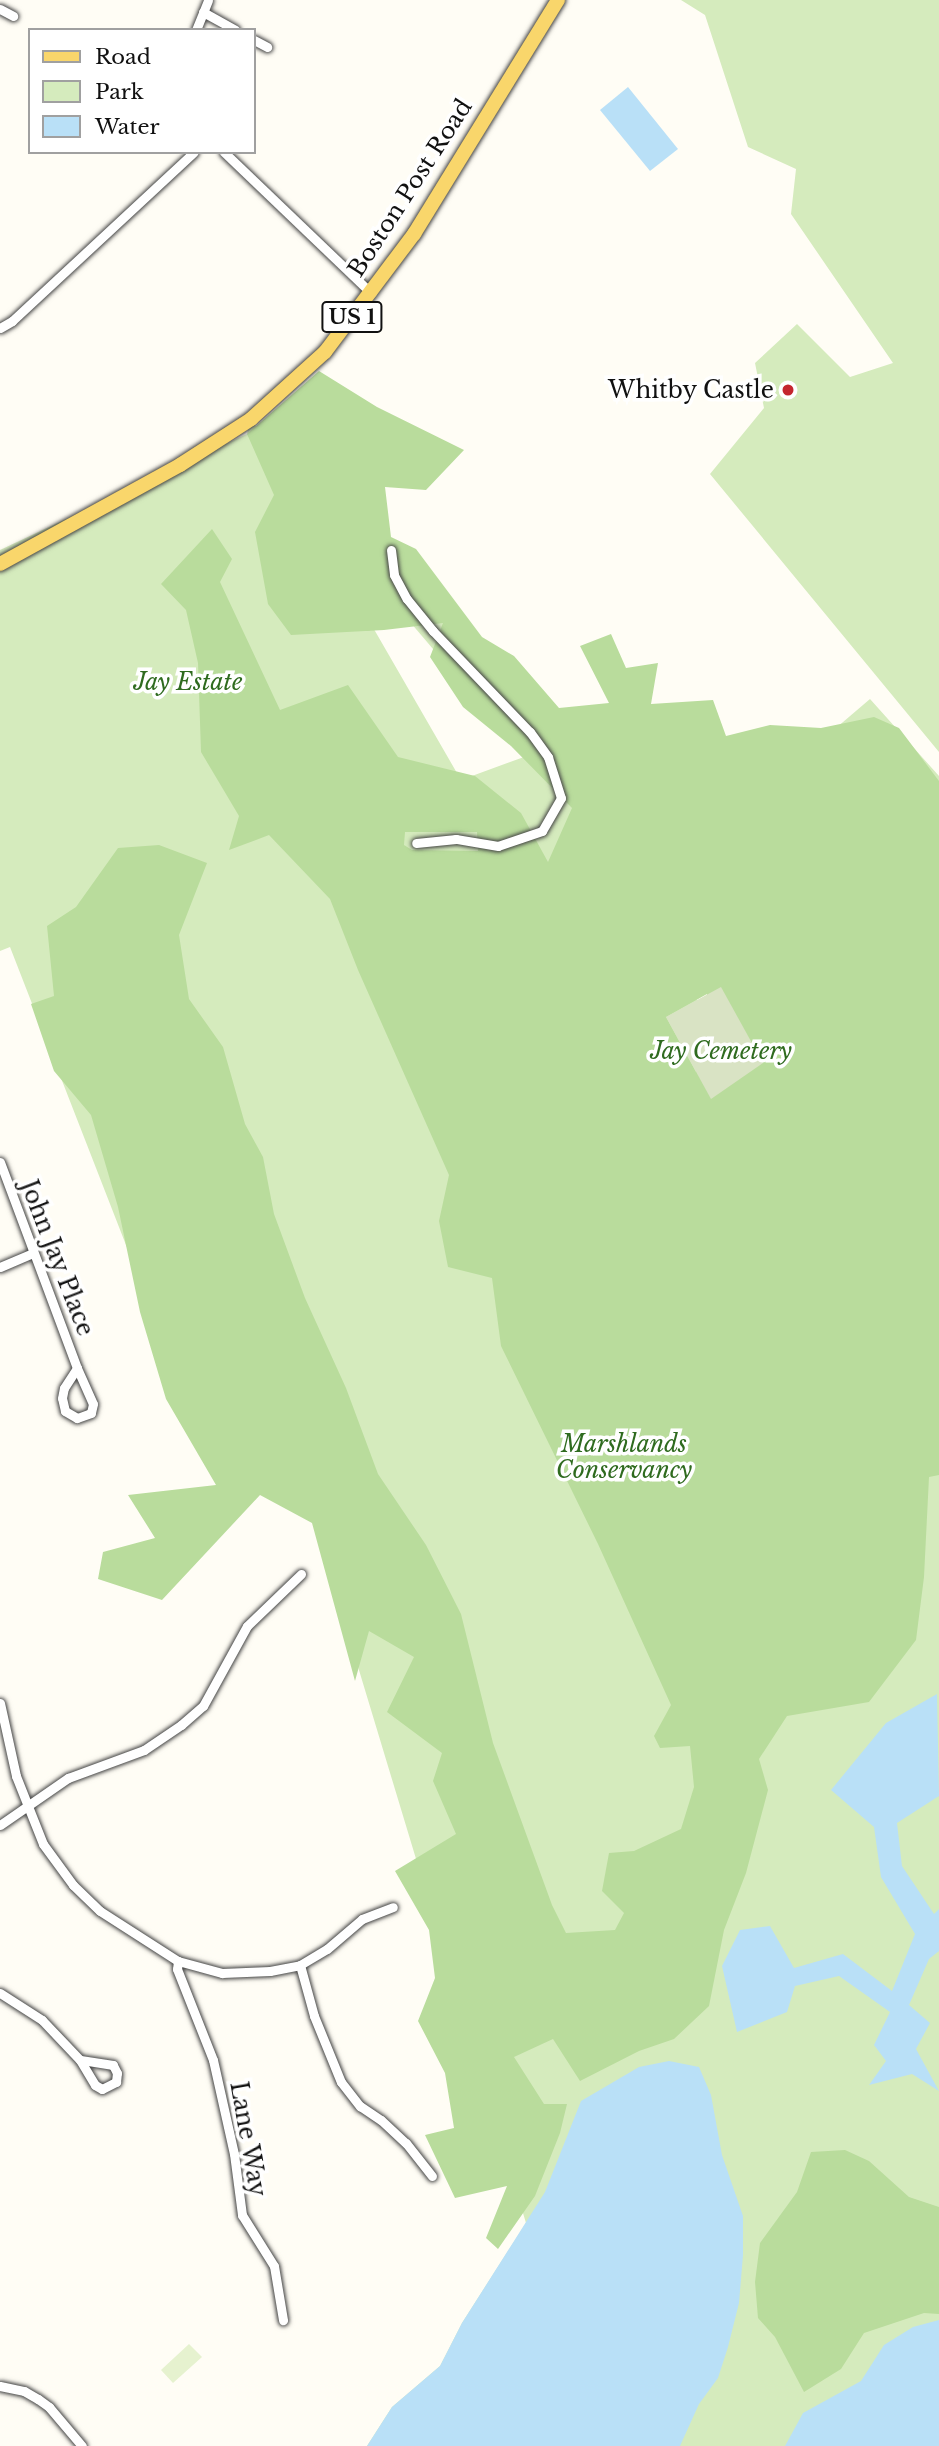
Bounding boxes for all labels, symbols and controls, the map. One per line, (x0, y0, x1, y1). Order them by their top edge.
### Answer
legend (28, 28, 256, 154)
text: Road (95, 44, 151, 70)
text: Park (95, 79, 144, 105)
street label: Boston Post Road (342, 94, 478, 282)
text: Water (95, 114, 159, 140)
road number: US 1 (320, 300, 384, 334)
place label: Whitby Castle (607, 376, 774, 404)
marker: Whitby Castle (780, 382, 796, 398)
park label: Jay Estate (134, 668, 242, 696)
park label: Jay Cemetery (650, 1037, 792, 1065)
street label: John Jay Place (15, 1176, 99, 1340)
park label: Marshlands Conservancy (556, 1430, 692, 1484)
street label: Lane Way (224, 2079, 272, 2199)

